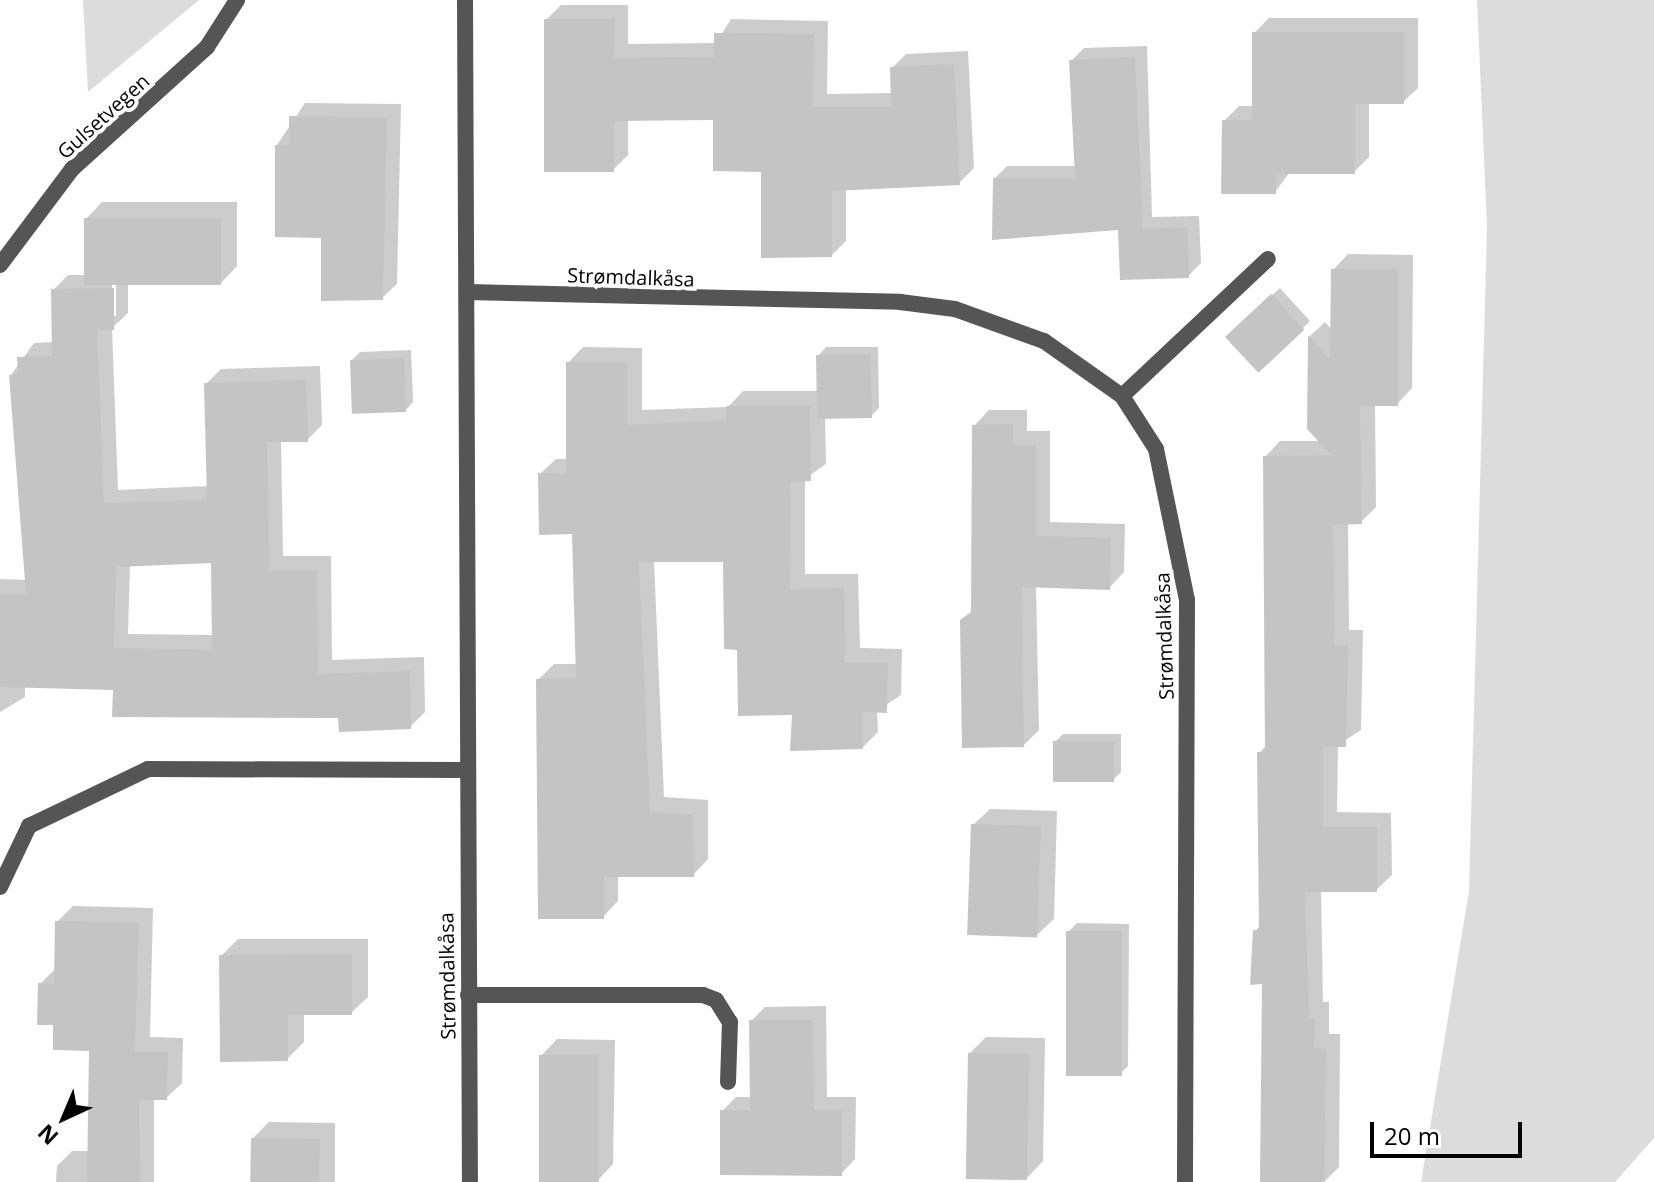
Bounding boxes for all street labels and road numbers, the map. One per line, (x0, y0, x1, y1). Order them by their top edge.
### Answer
street label: Gulsetvegen (52, 68, 154, 164)
street label: Strømdalkåsa (567, 263, 695, 291)
street label: Strømdalkåsa (1150, 572, 1178, 700)
street label: Strømdalkåsa (434, 912, 460, 1040)

